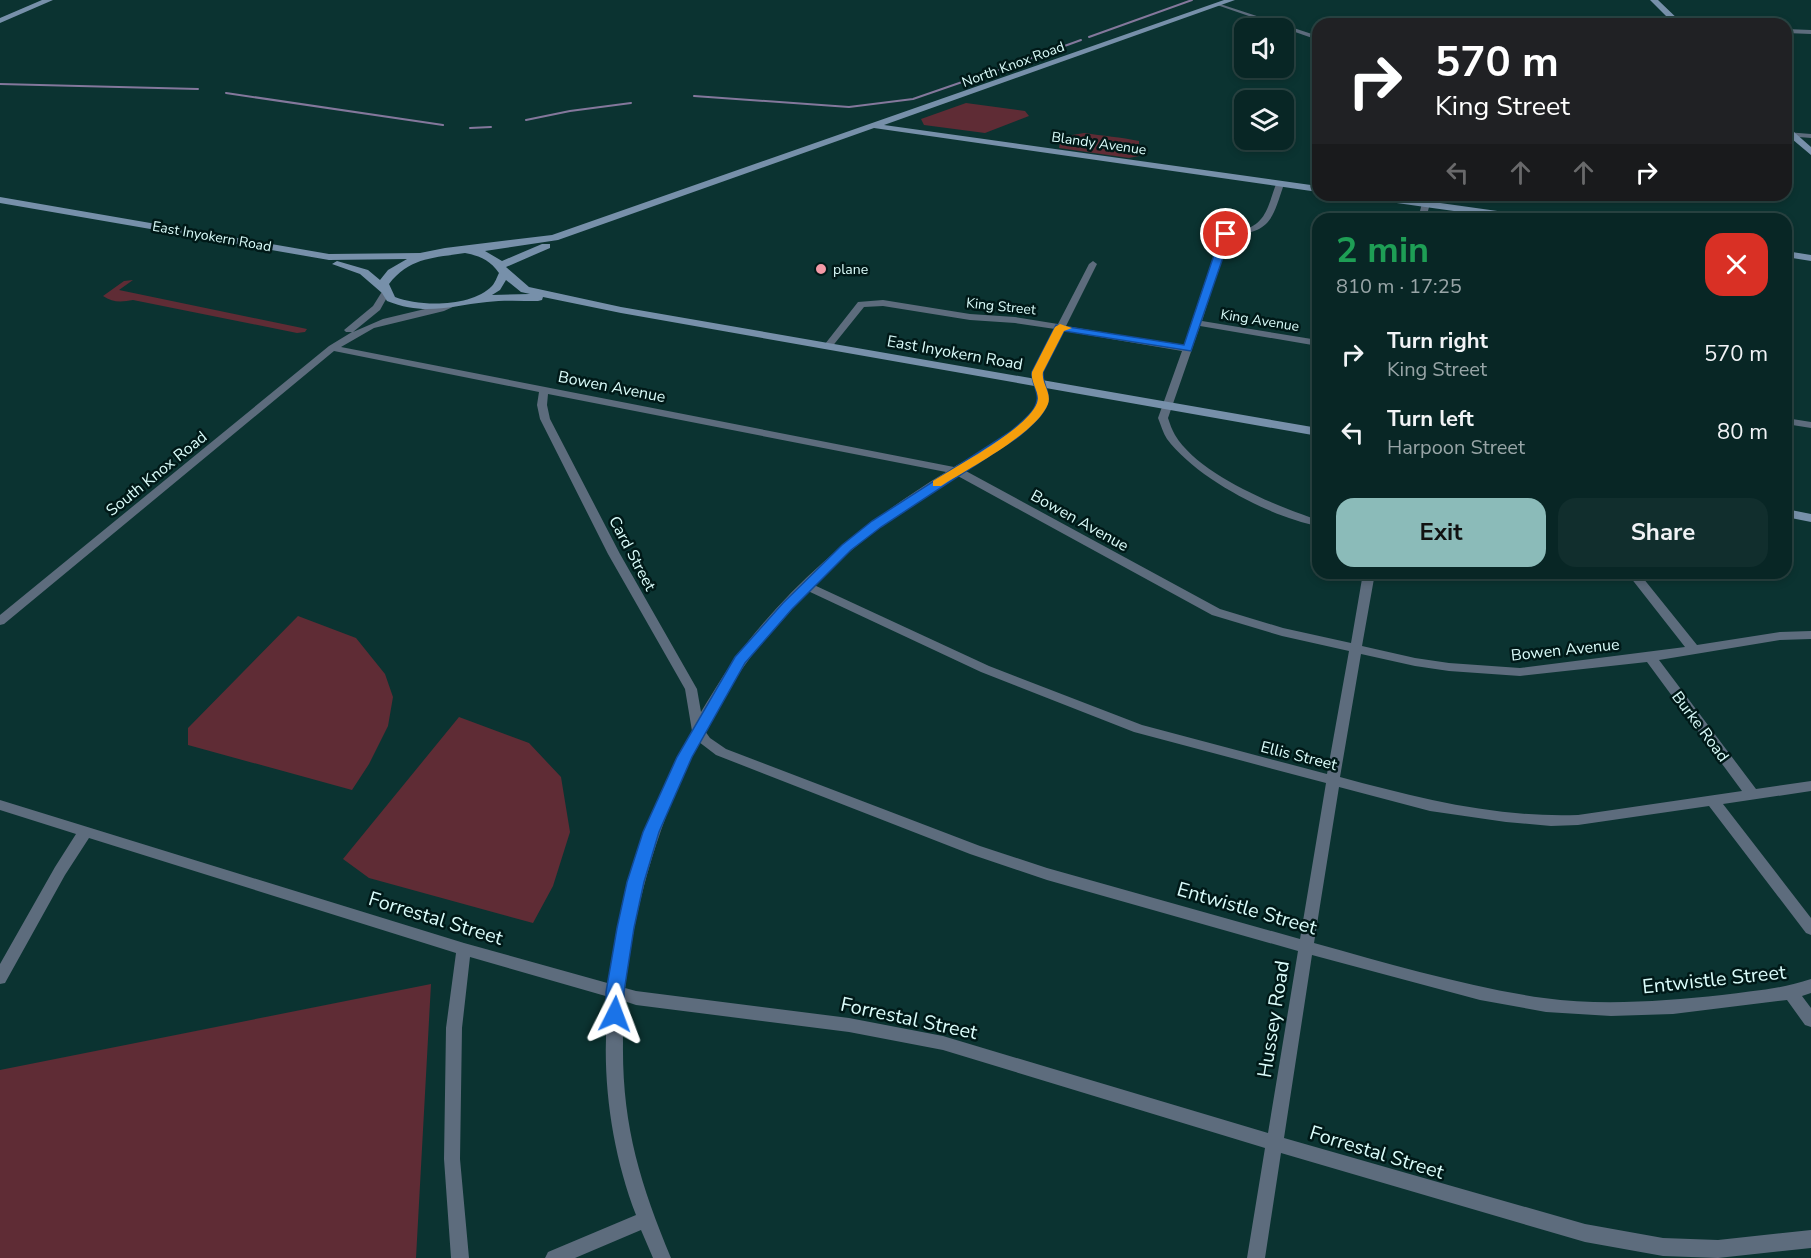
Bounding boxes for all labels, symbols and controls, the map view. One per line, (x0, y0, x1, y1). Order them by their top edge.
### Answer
map controls (1234, 18, 1294, 150)
button: sound (1234, 18, 1294, 78)
text: 570 m (1435, 34, 1559, 91)
street label: North Knox Road (959, 37, 1067, 92)
icon: right (1336, 42, 1414, 120)
text: King Street (1435, 88, 1570, 125)
button: layers (1234, 90, 1294, 150)
street label: Blandy Avenue (1050, 127, 1148, 160)
icon: left (1441, 156, 1474, 189)
icon: ahead (1504, 156, 1537, 189)
icon: ahead (1567, 156, 1600, 189)
icon: right (1630, 156, 1663, 189)
pin (1200, 208, 1251, 259)
street label: East Inyokern Road (151, 217, 273, 256)
icon: arrive (1209, 217, 1242, 250)
text: 2 min (1336, 226, 1429, 275)
button: close (1705, 233, 1768, 296)
place label: plane (833, 260, 868, 279)
marker: plane (814, 262, 828, 276)
text: 810 m · 17:25 (1336, 273, 1462, 300)
street label: King Street (965, 293, 1037, 320)
street label: King Avenue (1219, 305, 1301, 336)
text: Turn right (1387, 326, 1488, 356)
street label: East Inyokern Road (885, 330, 1024, 376)
icon: right (1336, 338, 1369, 371)
text: 570 m (1704, 339, 1768, 369)
text: King Street (1387, 356, 1487, 383)
street label: Bowen Avenue (556, 366, 667, 408)
text: Turn left (1387, 404, 1474, 434)
icon: left (1336, 416, 1369, 449)
text: 80 m (1717, 417, 1768, 447)
street label: South Knox Road (101, 426, 212, 521)
text: Harpoon Street (1387, 434, 1525, 461)
street label: Bowen Avenue (1026, 485, 1133, 557)
button: Exit (1336, 498, 1546, 567)
button: Share (1558, 498, 1768, 567)
street label: Card Street (603, 512, 661, 595)
street label: Bowen Avenue (1510, 633, 1621, 667)
street label: Burke Road (1666, 687, 1734, 766)
street label: Ellis Street (1258, 736, 1340, 776)
street label: Entwistle Street (1174, 876, 1321, 942)
street label: Forrestal Street (365, 885, 507, 952)
street label: Entwistle Street (1641, 958, 1788, 1000)
street label: Hussey Road (1251, 959, 1296, 1080)
position arrow (583, 982, 647, 1046)
street label: Forrestal Street (838, 991, 981, 1046)
street label: Forrestal Street (1306, 1119, 1448, 1186)

